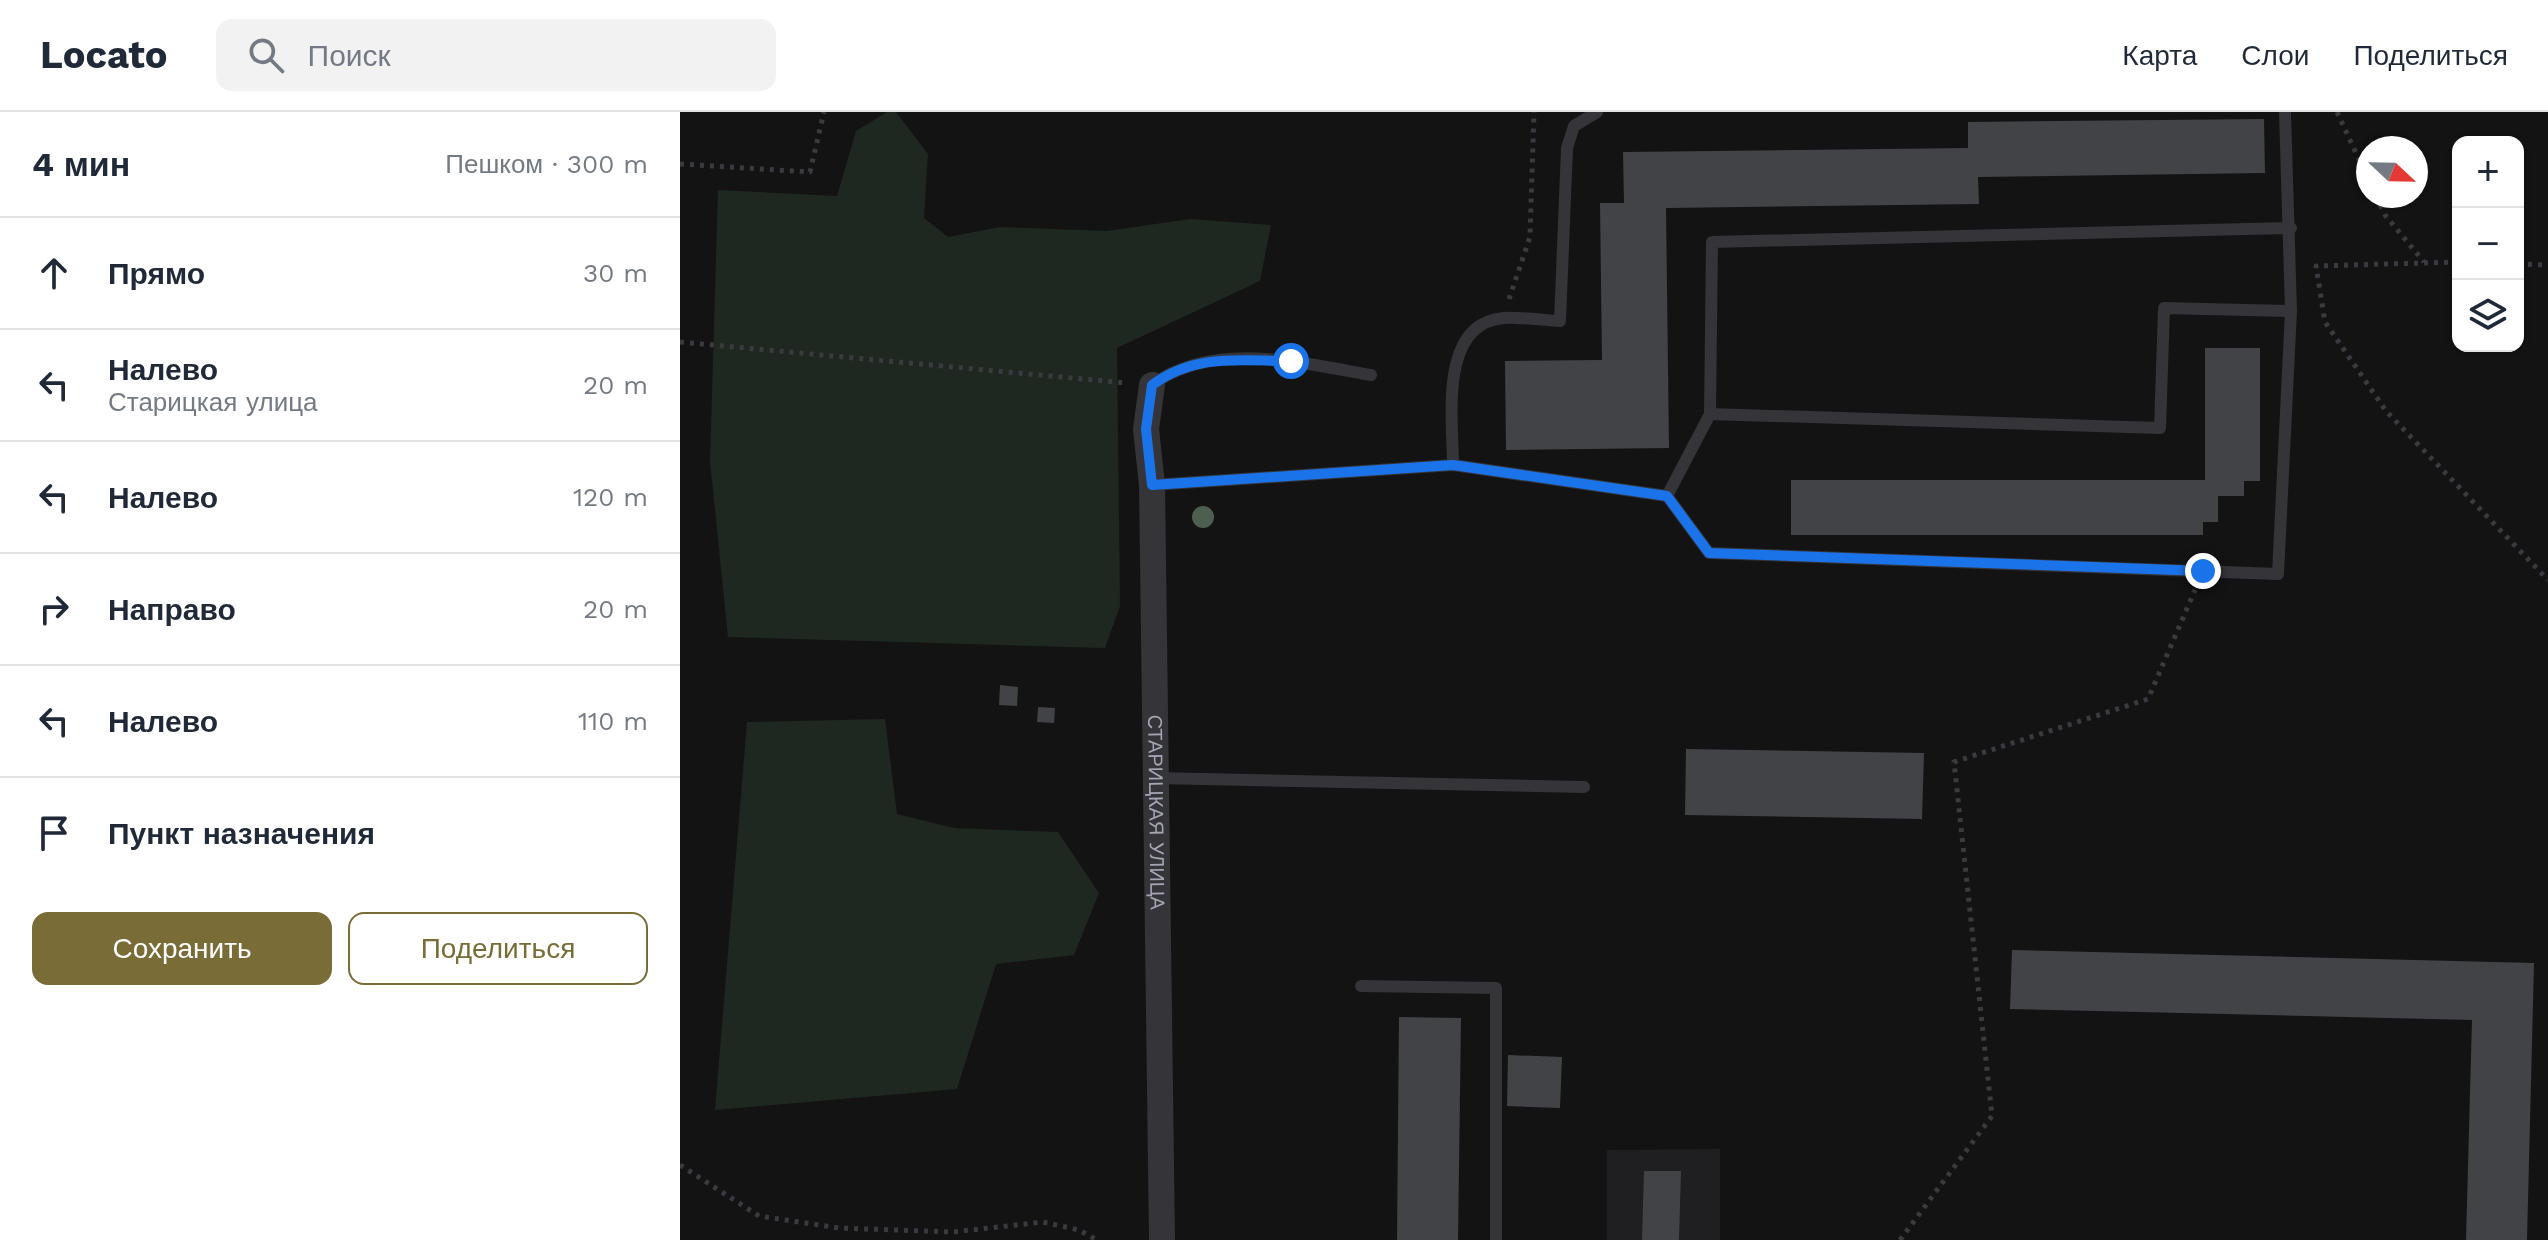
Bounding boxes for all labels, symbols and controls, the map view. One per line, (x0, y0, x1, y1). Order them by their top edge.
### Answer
search box (216, 19, 776, 91)
text: Locato (40, 33, 168, 77)
icon: search (244, 33, 288, 77)
text: Поиск (308, 38, 391, 73)
text: Карта (2122, 39, 2197, 72)
text: Слои (2241, 39, 2309, 72)
text: Поделиться (2353, 39, 2508, 72)
north arrow (2356, 136, 2428, 208)
map controls (2452, 136, 2524, 352)
button: + (2452, 136, 2524, 208)
text: 4 мин (32, 144, 130, 184)
text: Пешком · 300 m (445, 149, 648, 179)
button: − (2452, 208, 2524, 280)
icon: ahead (32, 251, 76, 295)
text: Прямо (108, 256, 205, 291)
text: 30 m (583, 258, 648, 288)
button: layers (2452, 280, 2524, 352)
route start (1273, 343, 1309, 379)
text: Налево (108, 352, 218, 387)
icon: left (32, 363, 76, 407)
text: 20 m (583, 370, 648, 400)
text: Старицкая улица (108, 387, 318, 417)
icon: left (32, 475, 76, 519)
text: Налево (108, 480, 218, 515)
text: 120 m (573, 482, 648, 512)
route end (2185, 553, 2221, 589)
icon: right (32, 587, 76, 631)
text: Направо (108, 592, 236, 627)
text: 20 m (583, 594, 648, 624)
icon: left (32, 699, 76, 743)
text: Налево (108, 704, 218, 739)
text: 110 m (578, 706, 648, 736)
street label: СТАРИЦКАЯ УЛИЦА (1143, 715, 1170, 911)
icon: arrive (32, 811, 76, 855)
text: Пункт назначения (108, 816, 375, 851)
button: Сохранить (32, 912, 332, 985)
button: Поделиться (348, 912, 648, 985)

